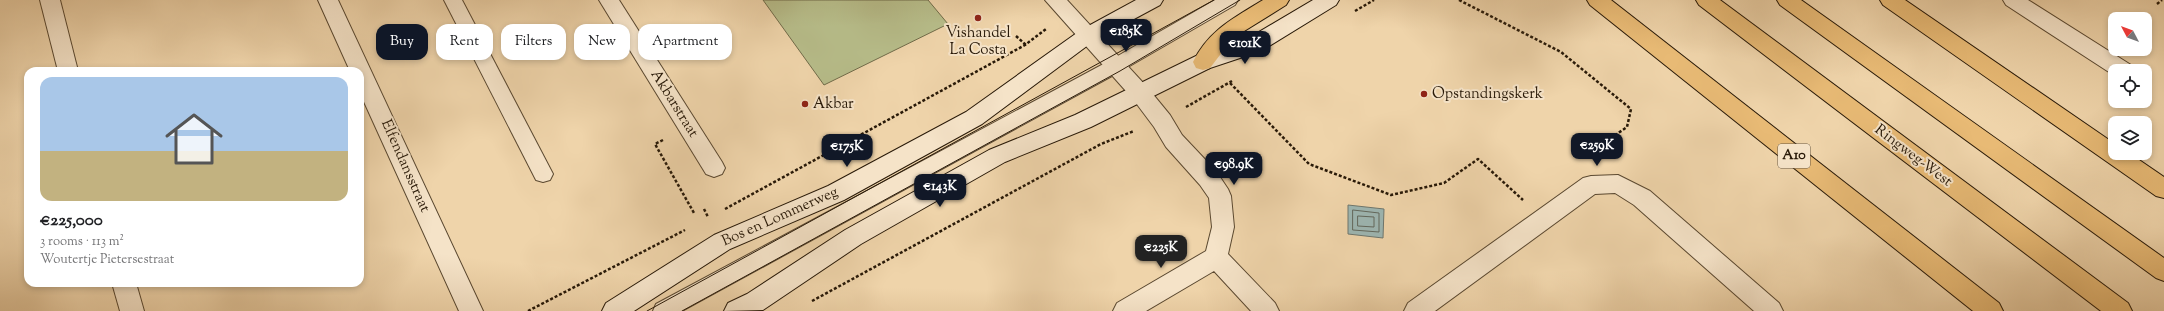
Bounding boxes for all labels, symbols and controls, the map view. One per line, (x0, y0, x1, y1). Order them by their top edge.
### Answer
north arrow (2108, 12, 2152, 56)
map controls (2108, 12, 2152, 160)
marker: Vishandel La Costa (973, 13, 983, 23)
pin: €185K (1098, 19, 1154, 53)
place label: Vishandel La Costa (945, 23, 1011, 61)
text: €185K (1110, 23, 1142, 41)
chip: Buy (376, 24, 428, 60)
chip: Rent (436, 24, 493, 60)
chip: Filters (501, 24, 566, 60)
chip: New (574, 24, 630, 60)
chip: Apartment (638, 24, 732, 60)
pin: €101K (1217, 31, 1273, 65)
text: €101K (1229, 35, 1261, 53)
button: locate (2108, 64, 2152, 108)
street label: Akbarstraat (645, 66, 703, 142)
place label: Opstandingskerk (1432, 84, 1543, 105)
marker: Opstandingskerk (1419, 89, 1429, 99)
place label: Akbar (813, 94, 854, 115)
marker: Akbar (800, 99, 810, 109)
icon: home (158, 103, 230, 175)
street label: Elfendansstraat (375, 116, 435, 216)
button: layers (2108, 116, 2152, 160)
street label: Ringweg-West (1870, 120, 1956, 192)
pin: €259K (1569, 133, 1625, 167)
pin: €175K (819, 134, 875, 168)
text: €259K (1580, 137, 1614, 155)
text: €175K (831, 138, 863, 156)
road number: A10 (1778, 144, 1810, 168)
pin: €98.9K (1201, 152, 1267, 186)
text: €98.9K (1214, 156, 1254, 174)
pin: €143K (912, 174, 968, 208)
text: €143K (923, 178, 957, 196)
street label: Bos en Lommerweg (718, 182, 842, 252)
text: €225,000 (40, 209, 103, 233)
text: 3 rooms · 113 m² (40, 233, 124, 251)
pin: €225K (1133, 235, 1189, 269)
text: €225K (1144, 239, 1178, 257)
text: Woutertje Pietersestraat (40, 251, 174, 269)

